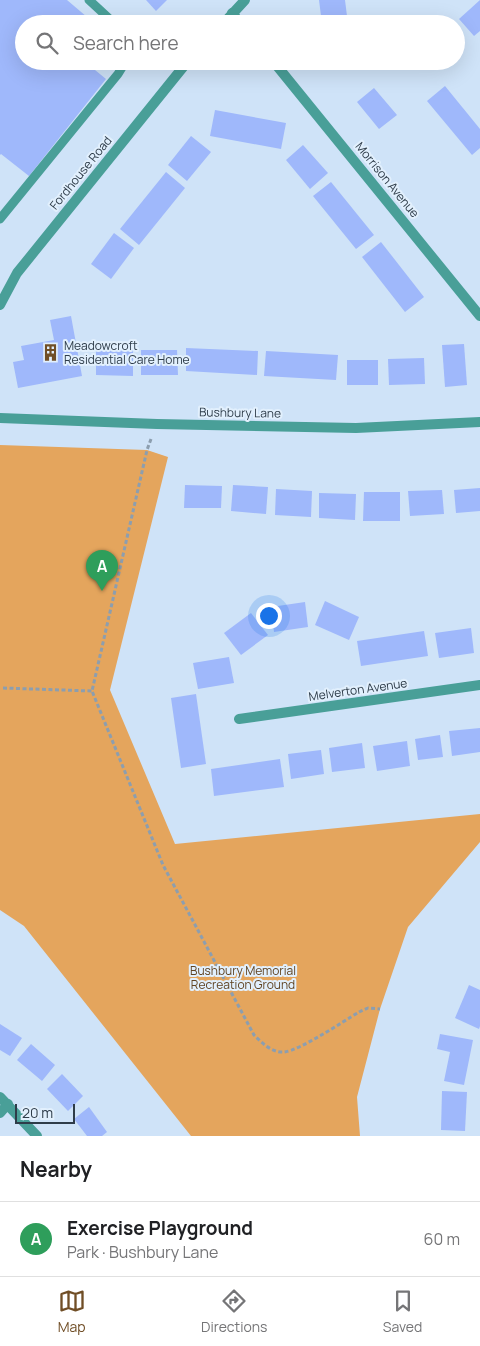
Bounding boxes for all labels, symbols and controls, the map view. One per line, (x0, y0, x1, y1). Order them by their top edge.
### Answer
search box (15, 15, 465, 70)
icon: search (33, 29, 61, 57)
text: Search here (73, 30, 179, 56)
street label: Fordhouse Road (46, 132, 115, 213)
street label: Morrison Avenue (352, 138, 423, 221)
place label: Meadowcroft Residential Care Home (64, 337, 190, 368)
building icon: Meadowcroft Residential Care Home (40, 343, 60, 363)
street label: Bushbury Lane (199, 403, 281, 422)
pin: A (86, 550, 118, 591)
your location (256, 603, 282, 629)
street label: Melverton Avenue (308, 674, 408, 705)
park label: Bushbury Memorial Recreation Ground (190, 962, 296, 993)
scale bar (15, 1101, 75, 1124)
text: 20 m (22, 1103, 53, 1122)
text: Nearby (20, 1155, 92, 1183)
text: Exercise Playground (67, 1215, 253, 1241)
text: A (31, 1228, 41, 1250)
text: 60 m (424, 1228, 460, 1250)
text: Park · Bushbury Lane (67, 1241, 218, 1263)
tab: Map (58, 1287, 86, 1336)
tab: Directions (201, 1287, 267, 1336)
tab: Saved (383, 1287, 422, 1336)

